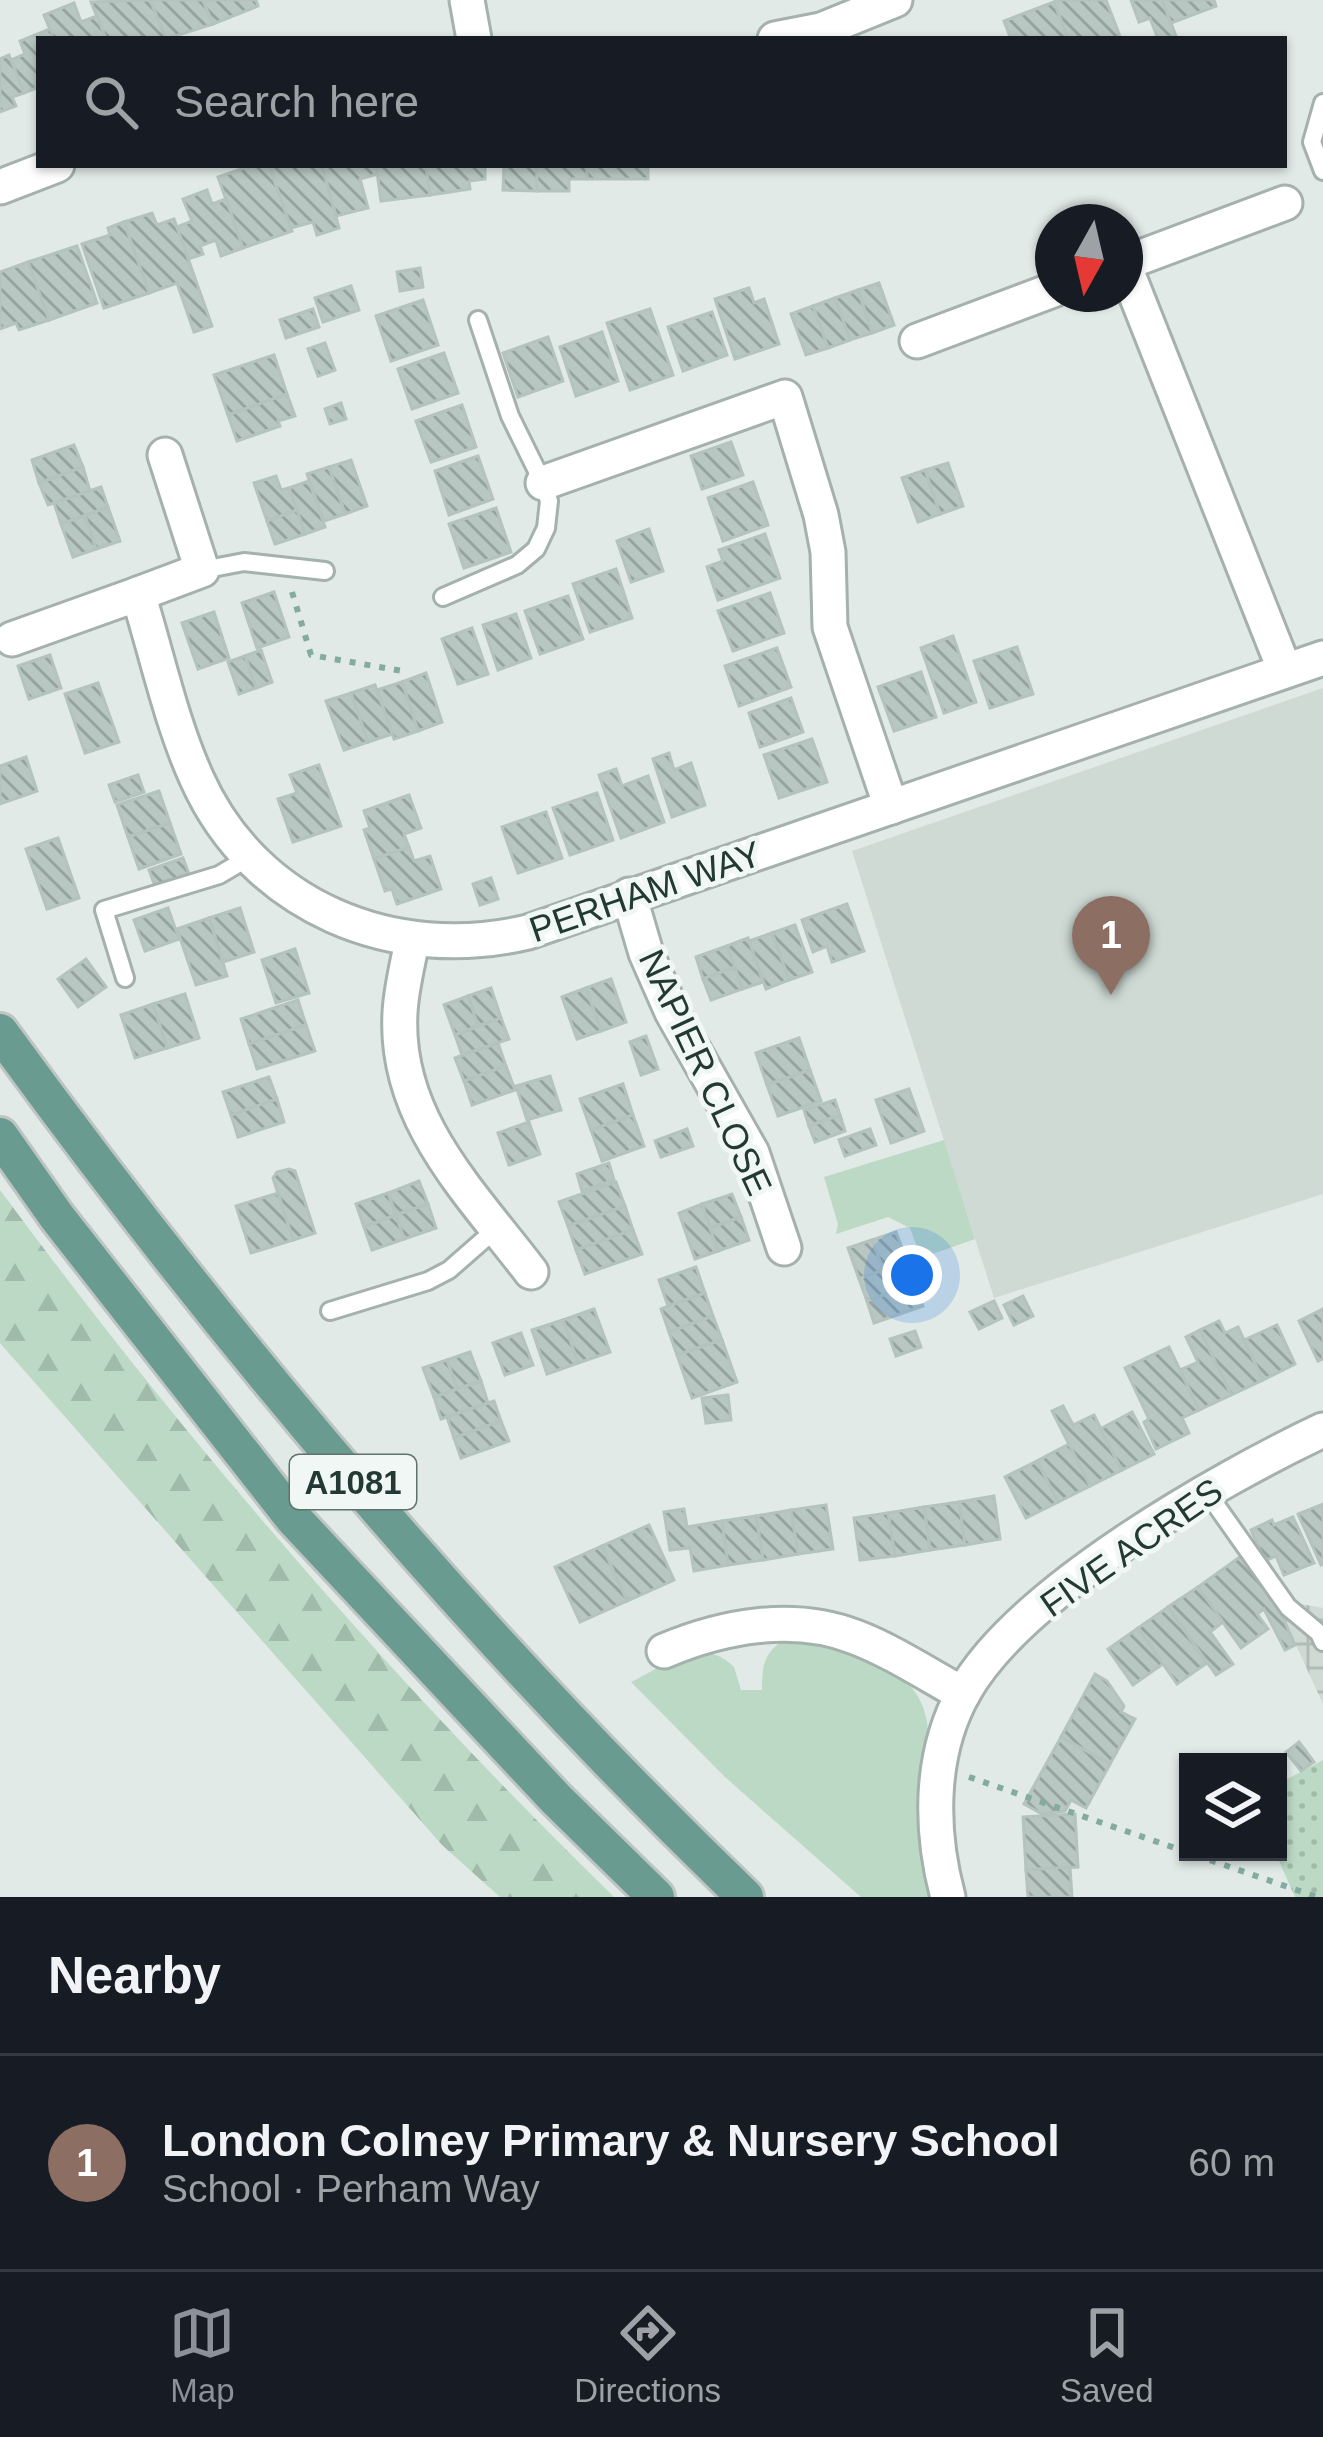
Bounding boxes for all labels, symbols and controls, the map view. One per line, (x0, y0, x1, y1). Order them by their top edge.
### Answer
search box (36, 36, 1287, 168)
icon: search (78, 69, 144, 135)
text: Search here (174, 76, 419, 127)
north arrow (1035, 204, 1143, 312)
street label: PERHAM WAY (524, 833, 766, 950)
pin: 1 (1072, 896, 1150, 995)
street label: NAPIER CLOSE (631, 943, 780, 1201)
your location (882, 1245, 942, 1305)
road number: A1081 (290, 1455, 416, 1509)
street label: FIVE ACRES (1033, 1470, 1230, 1625)
map controls (1179, 1753, 1287, 1861)
button: layers (1179, 1753, 1287, 1861)
text: Nearby (48, 1947, 221, 2004)
text: London Colney Primary & Nursery School (162, 2115, 1060, 2166)
text: 1 (76, 2141, 98, 2184)
text: 60 m (1188, 2141, 1275, 2184)
text: School · Perham Way (162, 2167, 540, 2210)
tab: Map (169, 2300, 235, 2410)
tab: Directions (574, 2300, 721, 2410)
tab: Saved (1060, 2300, 1154, 2410)

